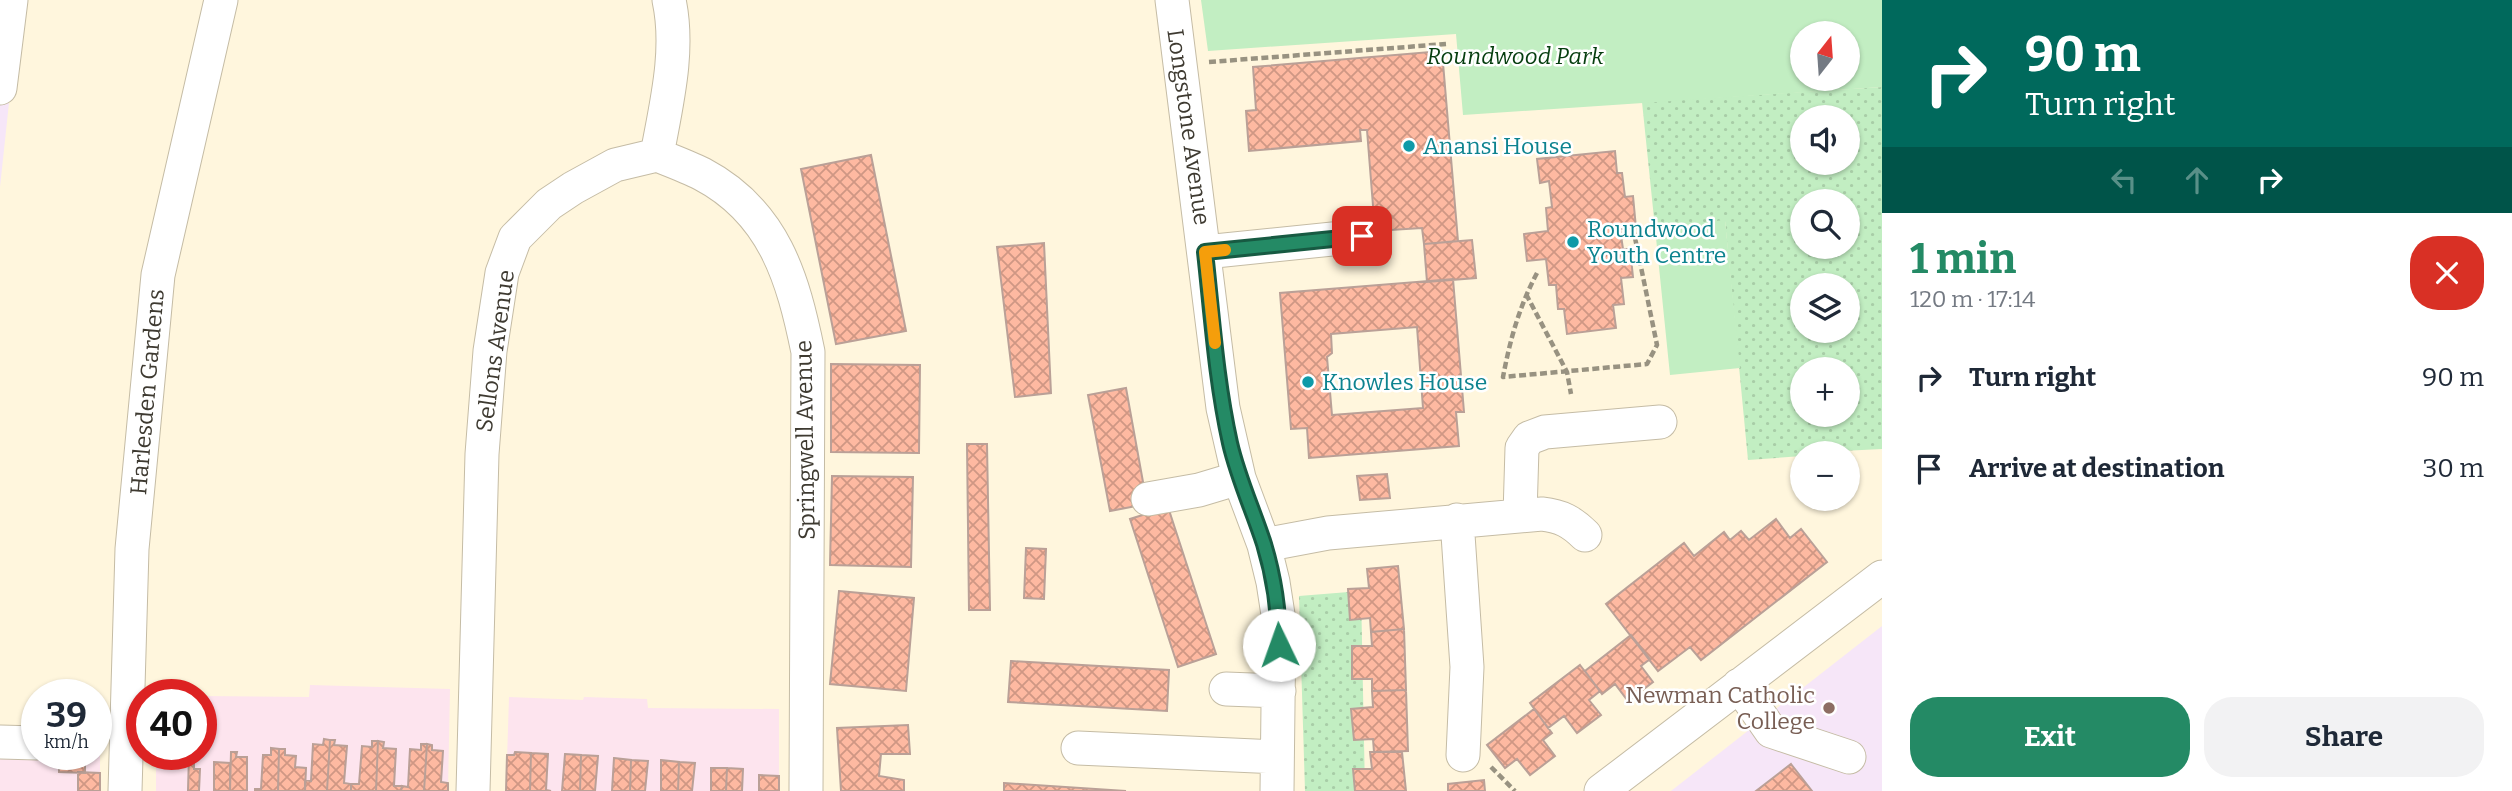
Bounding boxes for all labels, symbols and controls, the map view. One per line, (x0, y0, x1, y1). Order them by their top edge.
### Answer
north arrow (1790, 21, 1860, 91)
map controls (1790, 21, 1860, 511)
text: 90 m (2025, 25, 2141, 84)
street label: Longstone Avenue (1161, 27, 1217, 227)
icon: right (1910, 28, 2001, 119)
park label: Roundwood Park (1426, 42, 1604, 70)
text: Turn right (2025, 85, 2176, 123)
button: sound (1790, 105, 1860, 175)
place label: Anansi House (1423, 132, 1572, 160)
marker: Anansi House (1401, 138, 1417, 154)
icon: left (2105, 161, 2143, 199)
icon: ahead (2178, 161, 2216, 199)
icon: right (2251, 161, 2289, 199)
button: search (1790, 189, 1860, 259)
pin (1332, 206, 1392, 266)
place label: Roundwood Youth Centre (1587, 215, 1726, 269)
icon: arrive (1343, 217, 1381, 255)
marker: Roundwood Youth Centre (1565, 234, 1581, 250)
text: 1 min (1910, 234, 2016, 284)
button: close (2410, 236, 2484, 310)
street label: Sellons Avenue (470, 268, 520, 434)
button: layers (1790, 273, 1860, 343)
text: 120 m · 17:14 (1910, 285, 2035, 313)
street label: Harlesden Gardens (124, 288, 170, 496)
street label: Springwell Avenue (789, 340, 821, 540)
button: + (1790, 357, 1860, 427)
icon: right (1910, 359, 1948, 397)
text: Turn right (1969, 362, 2096, 393)
text: 90 m (2422, 362, 2484, 393)
place label: Knowles House (1322, 368, 1487, 396)
marker: Knowles House (1300, 374, 1316, 390)
button: − (1790, 441, 1860, 511)
icon: arrive (1910, 450, 1948, 488)
text: Arrive at destination (1969, 453, 2224, 484)
text: 30 m (2423, 453, 2484, 484)
position arrow (1242, 608, 1316, 682)
speed limit sign: 40 (126, 679, 217, 770)
place label: Newman Catholic College (1625, 681, 1815, 735)
text: 39 (46, 694, 87, 736)
button: Exit (1910, 697, 2190, 777)
button: Share (2204, 697, 2484, 777)
marker: Newman Catholic College (1821, 700, 1837, 716)
text: km/h (44, 731, 89, 753)

